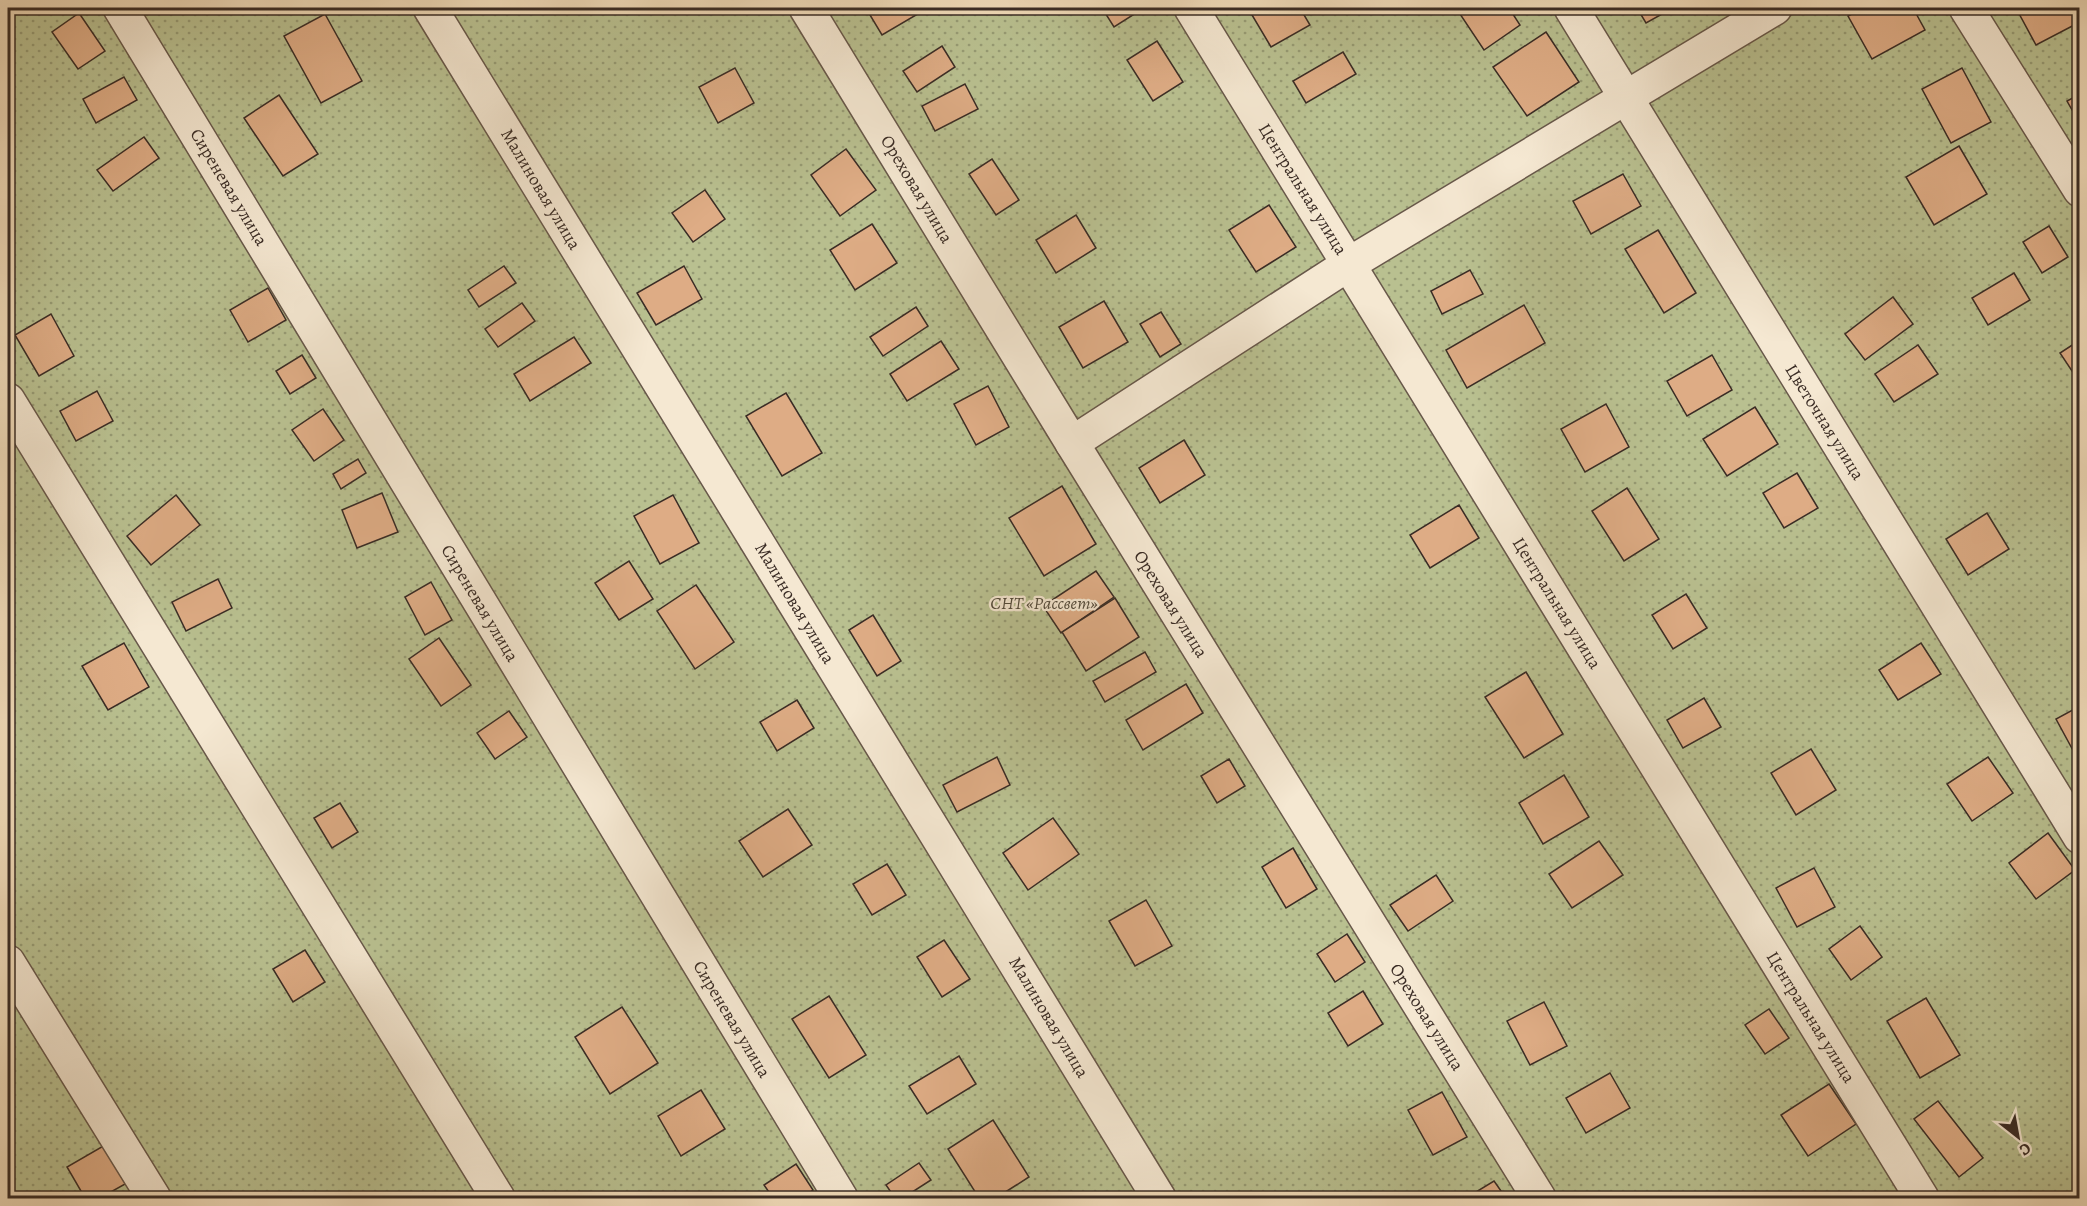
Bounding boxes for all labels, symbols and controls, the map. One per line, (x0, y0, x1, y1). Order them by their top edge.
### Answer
street label: Центральная улица (1253, 119, 1354, 260)
street label: Сиреневая улица (184, 124, 274, 251)
street label: Малиновая улица (495, 124, 587, 255)
street label: Ореховая улица (875, 130, 959, 248)
street label: Цветочная улица (1780, 360, 1871, 485)
street label: Центральная улица (1507, 533, 1608, 674)
street label: Малиновая улица (749, 538, 841, 669)
street label: Сиреневая улица (435, 540, 525, 667)
street label: Ореховая улица (1128, 546, 1214, 663)
park label: СНТ «Рассвет» (990, 591, 1098, 615)
street label: Центральная улица (1761, 947, 1862, 1088)
street label: Малиновая улица (1003, 952, 1095, 1083)
street label: Сиреневая улица (687, 956, 777, 1083)
street label: Ореховая улица (1384, 959, 1470, 1076)
north arrow (1988, 1107, 2048, 1167)
text: С (2015, 1137, 2035, 1161)

